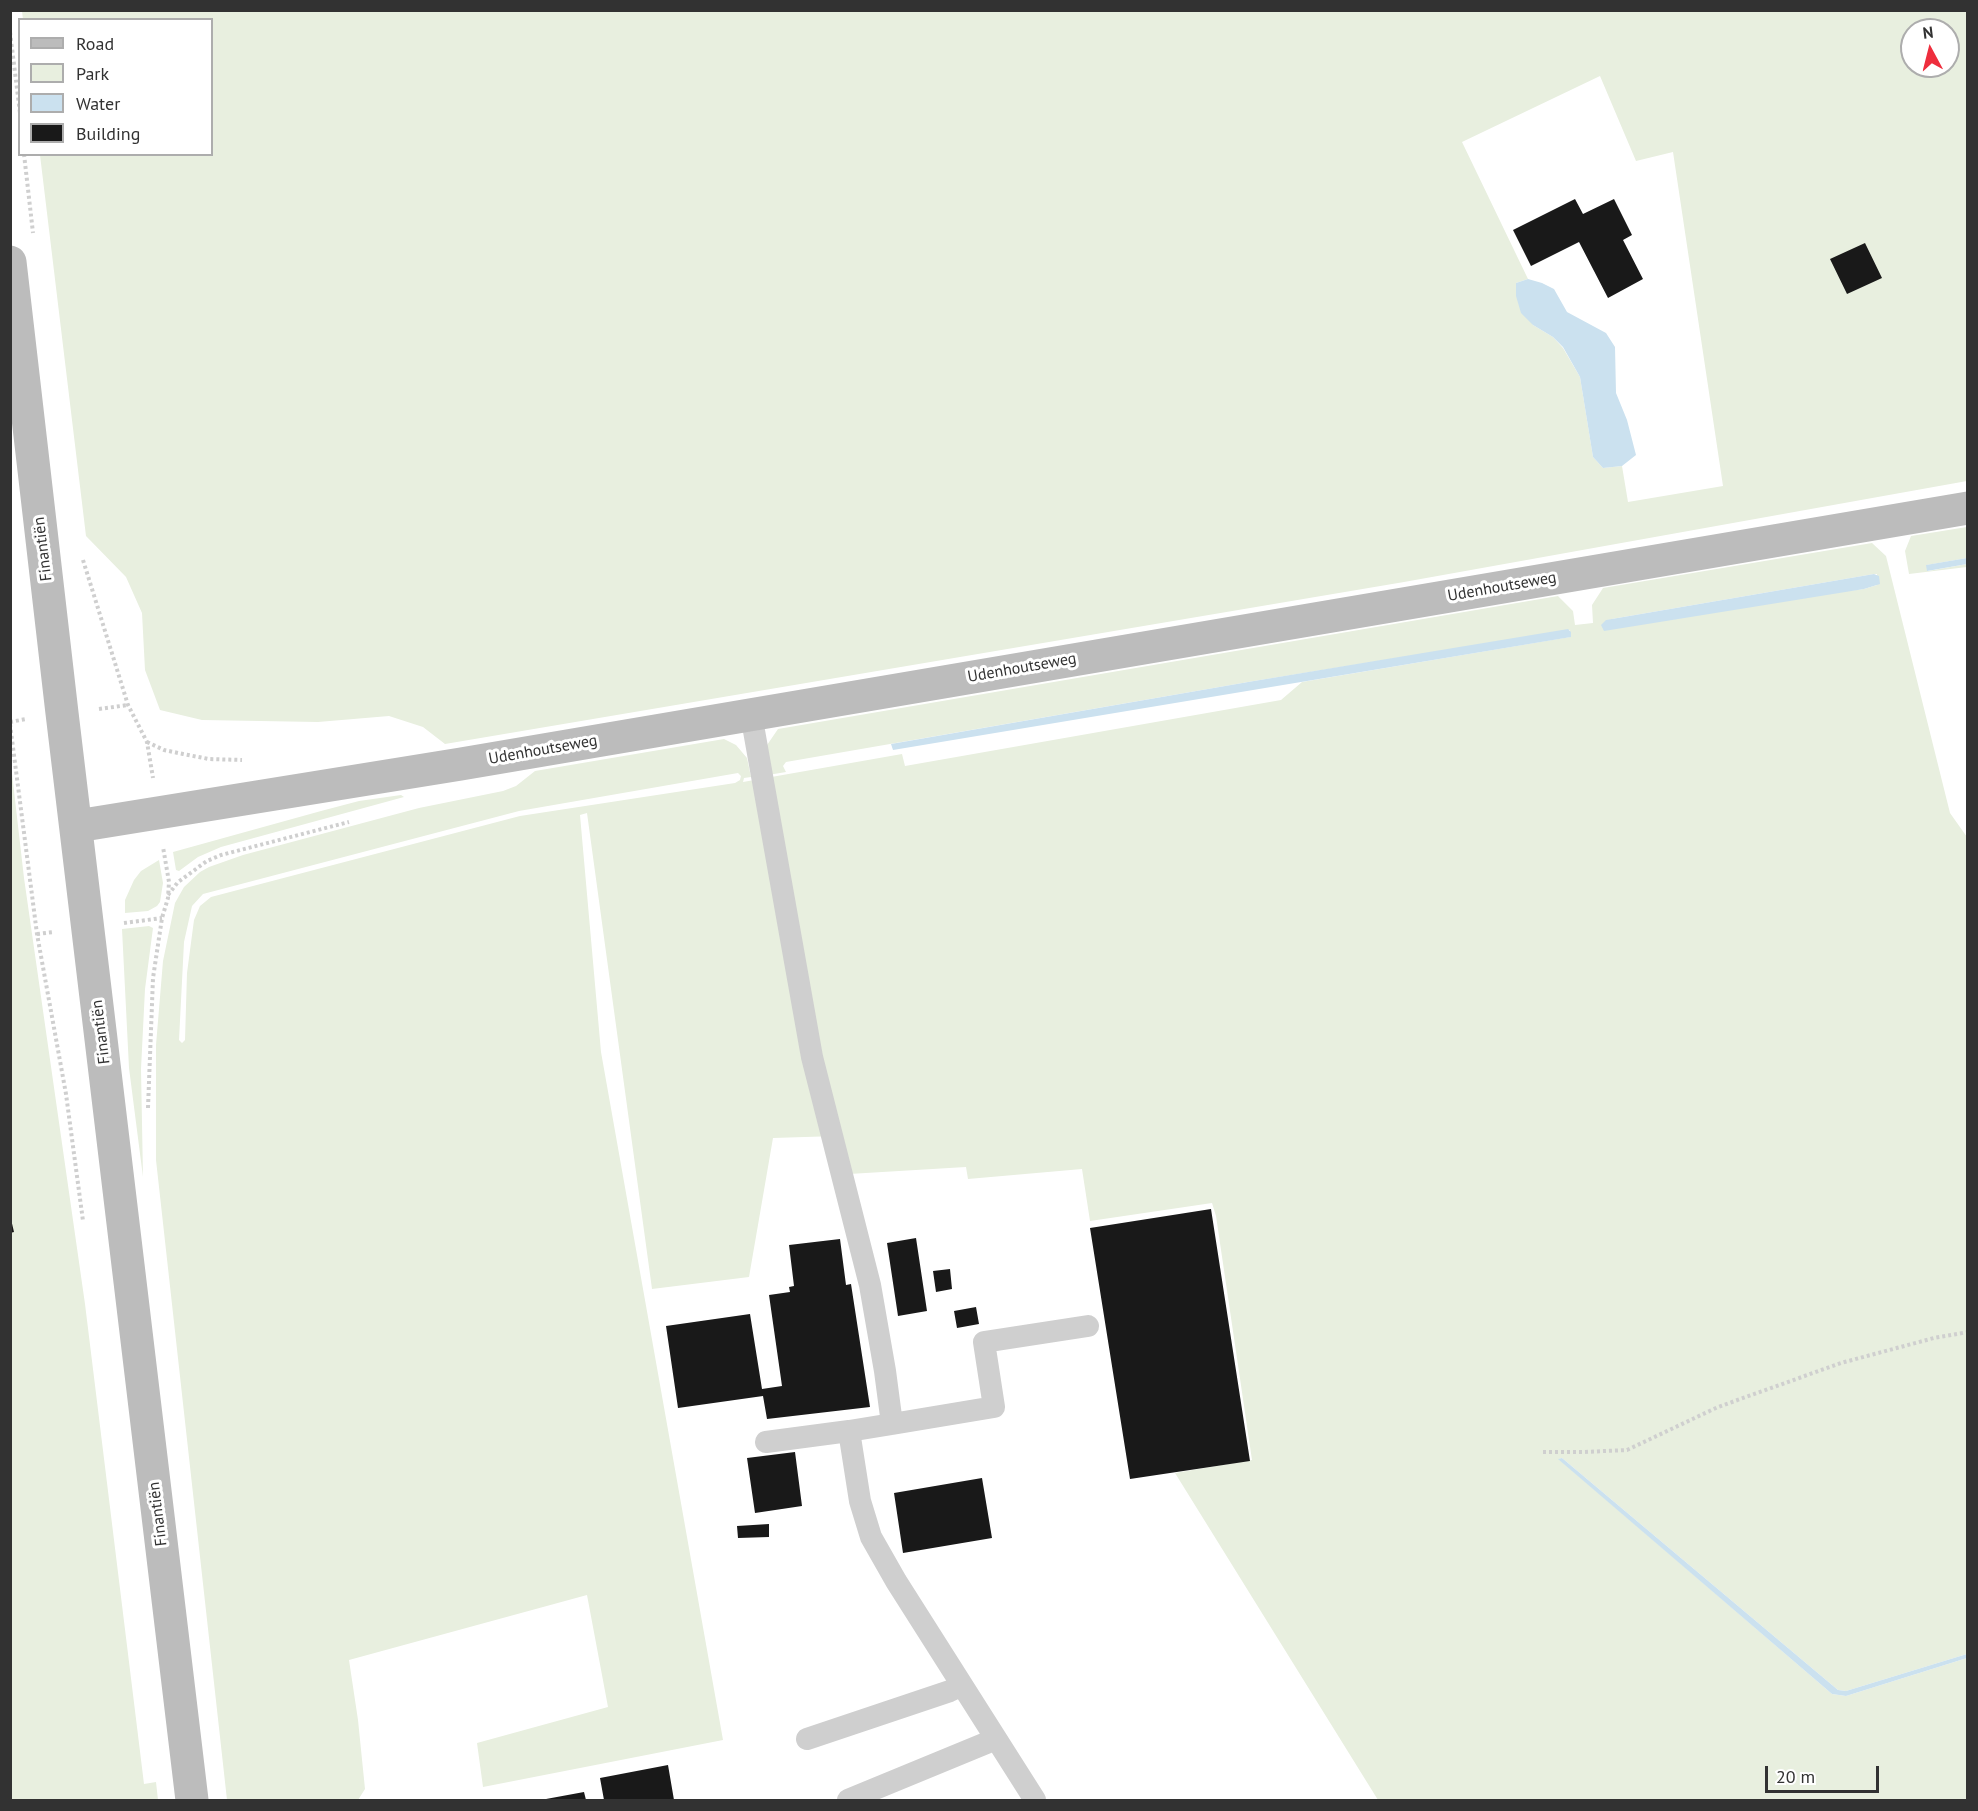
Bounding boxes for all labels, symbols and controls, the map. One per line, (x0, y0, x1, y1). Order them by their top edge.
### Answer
legend (18, 18, 213, 156)
north arrow (1900, 18, 1960, 78)
text: N (1922, 22, 1934, 43)
text: Road (76, 32, 114, 55)
text: Park (76, 62, 109, 85)
text: Water (76, 92, 120, 115)
text: Building (76, 122, 140, 145)
street label: Finantiën (30, 516, 56, 582)
street label: Udenhoutseweg (1446, 568, 1558, 606)
street label: Udenhoutseweg (966, 649, 1078, 687)
street label: Udenhoutseweg (487, 731, 599, 769)
street label: Finantiën (88, 999, 114, 1065)
street label: Finantiën (145, 1481, 171, 1547)
scale bar (1768, 1754, 1882, 1792)
text: 20 m (1776, 1765, 1815, 1788)

